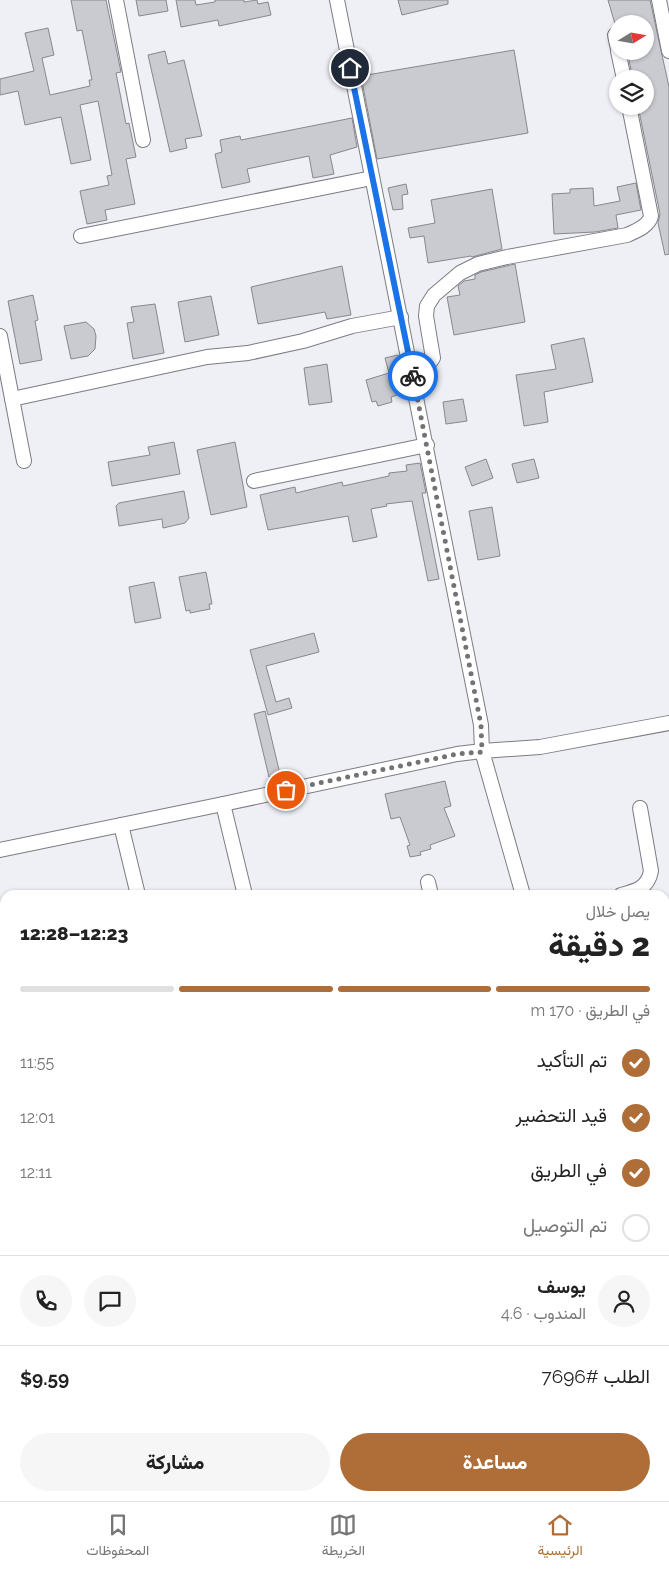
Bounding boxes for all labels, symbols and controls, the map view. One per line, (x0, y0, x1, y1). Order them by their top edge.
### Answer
north arrow (609, 15, 654, 60)
map controls (609, 15, 654, 115)
pin (329, 47, 371, 89)
icon: home (336, 54, 364, 82)
button: layers (609, 70, 654, 115)
courier (388, 351, 438, 401)
icon: bike (399, 362, 427, 390)
pin (265, 769, 307, 811)
icon: bag (272, 776, 300, 804)
text: يصل خلال (586, 902, 650, 921)
text: 12:23–12:28 (20, 922, 128, 944)
text: 2 دقيقة (548, 926, 650, 963)
text: في الطريق · 170 m (531, 1001, 650, 1020)
text: تم التأكيد (537, 1049, 607, 1071)
icon: check (622, 1049, 650, 1077)
text: 11:55 (20, 1053, 54, 1072)
text: قيد التحضير (516, 1104, 607, 1126)
icon: check (622, 1104, 650, 1132)
text: 12:01 (20, 1108, 55, 1127)
text: في الطريق (531, 1159, 607, 1181)
icon: check (622, 1159, 650, 1187)
text: 12:11 (20, 1163, 52, 1182)
text: تم التوصيل (523, 1214, 607, 1236)
button: phone (20, 1275, 72, 1327)
button: chat (84, 1275, 136, 1327)
text: يوسف (537, 1275, 586, 1297)
button: person (598, 1275, 650, 1327)
text: المندوب · 4.6 (501, 1304, 586, 1323)
text: الطلب #7696 (542, 1365, 650, 1387)
text: $9.59 (20, 1367, 69, 1389)
button: مشاركة (20, 1433, 330, 1491)
button: مساعدة (340, 1433, 650, 1491)
tab: المحفوظات (86, 1511, 149, 1563)
tab: الخريطة (322, 1511, 365, 1563)
tab: الرئيسية (538, 1511, 583, 1563)

